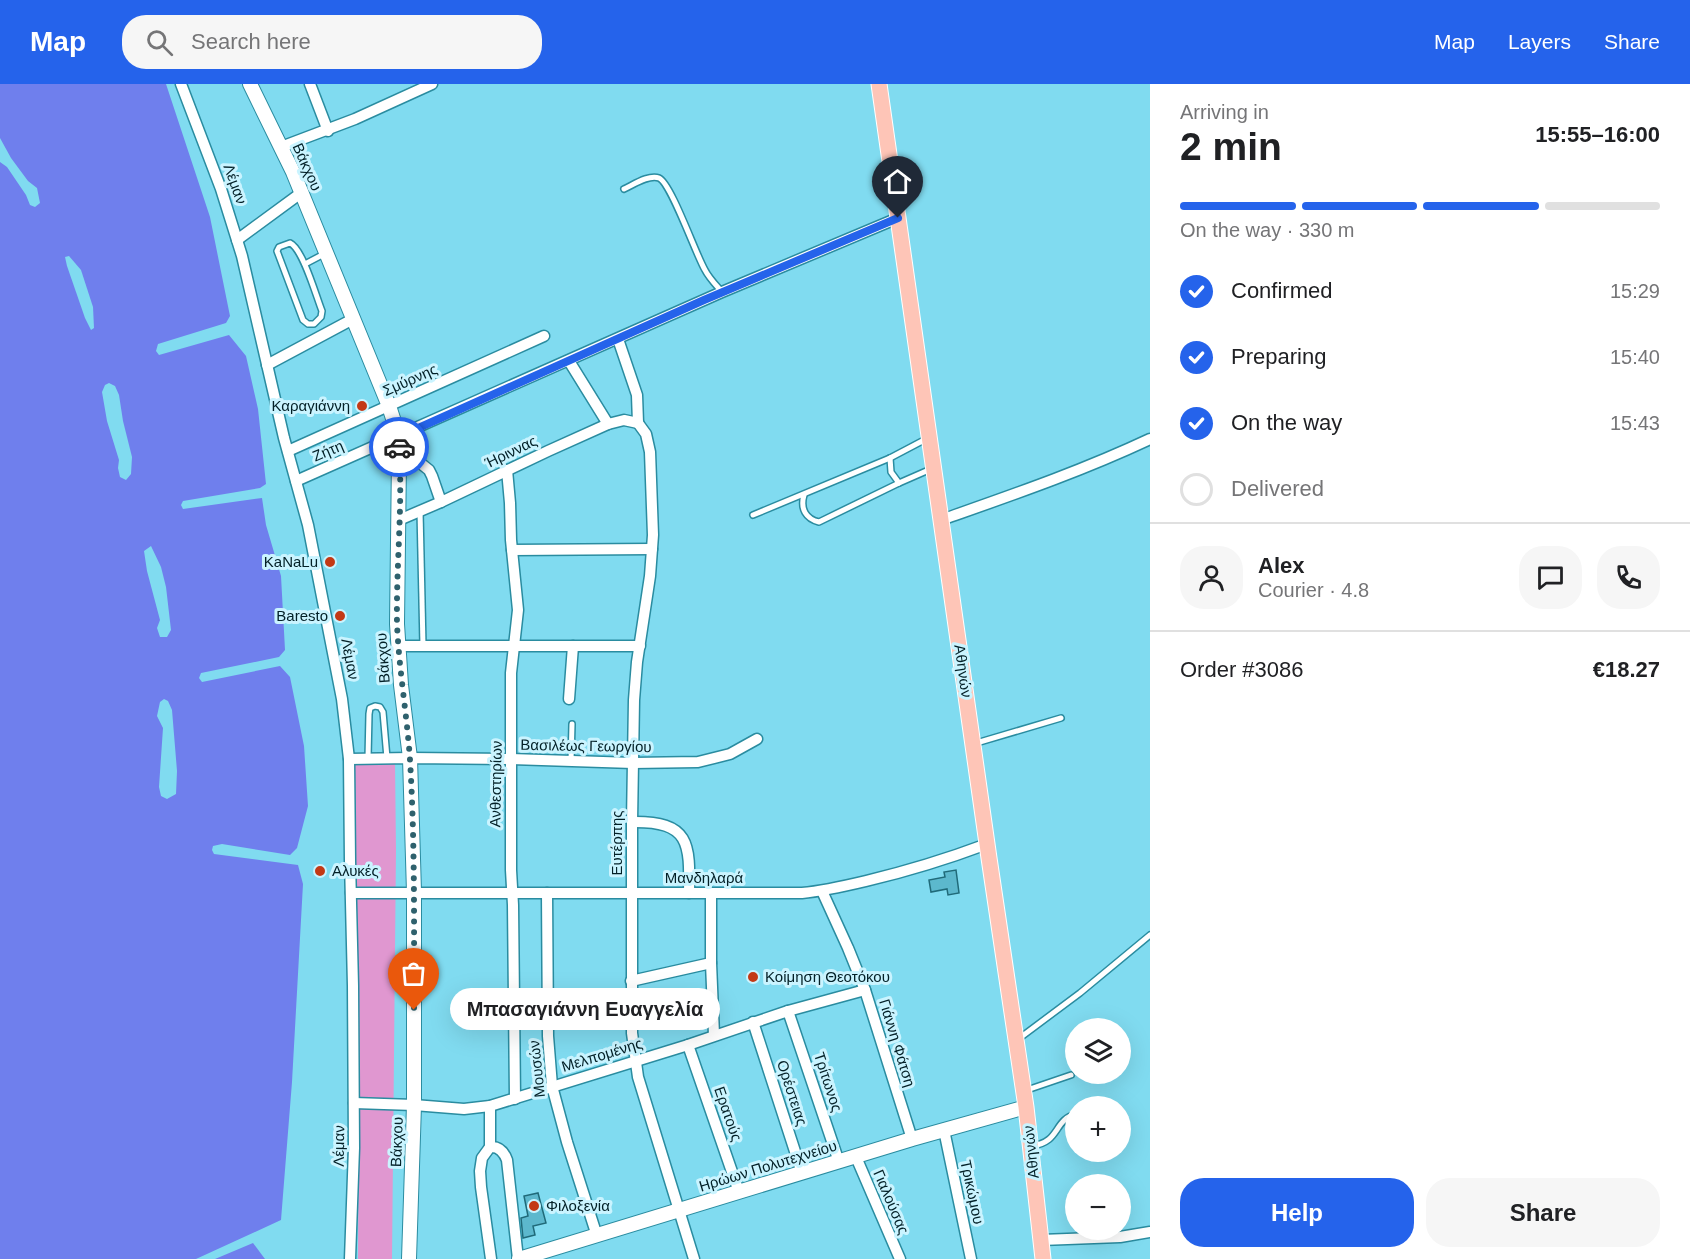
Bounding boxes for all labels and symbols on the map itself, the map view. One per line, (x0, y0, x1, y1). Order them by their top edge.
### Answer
street label: Βάκχου (289, 140, 325, 193)
pin (872, 156, 923, 218)
street label: Λέμαν (220, 161, 251, 206)
street label: Σμύρνης (380, 360, 440, 399)
place label: Καραγιάννη (271, 397, 350, 414)
marker: Καραγιάννη (355, 399, 369, 413)
courier (369, 417, 429, 477)
street label: Ήριννας (481, 432, 539, 472)
street label: Ζήτη (310, 437, 346, 465)
place label: KaNaLu (264, 553, 318, 570)
marker: KaNaLu (323, 555, 337, 569)
place label: Baresto (276, 607, 328, 624)
marker: Baresto (333, 609, 347, 623)
street label: Βάκχου (372, 632, 393, 684)
street label: Λέμαν (338, 637, 363, 681)
street label: Αθηνών (951, 643, 976, 699)
street label: Βασιλέως Γεωργίου (520, 736, 652, 755)
street label: Ανθεστηρίων (486, 740, 505, 828)
street label: Ευτέρπης (608, 810, 625, 876)
place label: Αλυκές (332, 862, 379, 879)
marker: Αλυκές (313, 864, 327, 878)
street label: Μανδηλαρά (665, 869, 744, 886)
pin (388, 948, 439, 1010)
place label: Κοίμηση Θεοτόκου (765, 968, 890, 985)
marker: Κοίμηση Θεοτόκου (746, 970, 760, 984)
callout: Μπασαγιάννη Ευαγγελία (450, 989, 720, 1031)
street label: Γιάννη Φάτση (876, 997, 919, 1089)
street label: Μελπομένης (559, 1034, 644, 1075)
street label: Μουσών (525, 1040, 548, 1099)
street label: Τρίτωνος (811, 1050, 846, 1114)
street label: Ορέστειας (774, 1058, 811, 1128)
street label: Ερατούς (711, 1084, 746, 1143)
street label: Βάκχου (387, 1117, 406, 1167)
street label: Λέμαν (330, 1125, 347, 1167)
street label: Αθηνών (1019, 1125, 1042, 1179)
street label: Ηρώων Πολυτεχνείου (697, 1136, 839, 1195)
street label: Τρικώμου (957, 1158, 988, 1226)
street label: Γιαλούσας (870, 1167, 913, 1237)
place label: Φιλοξενία (546, 1197, 610, 1214)
marker: Φιλοξενία (527, 1199, 541, 1213)

